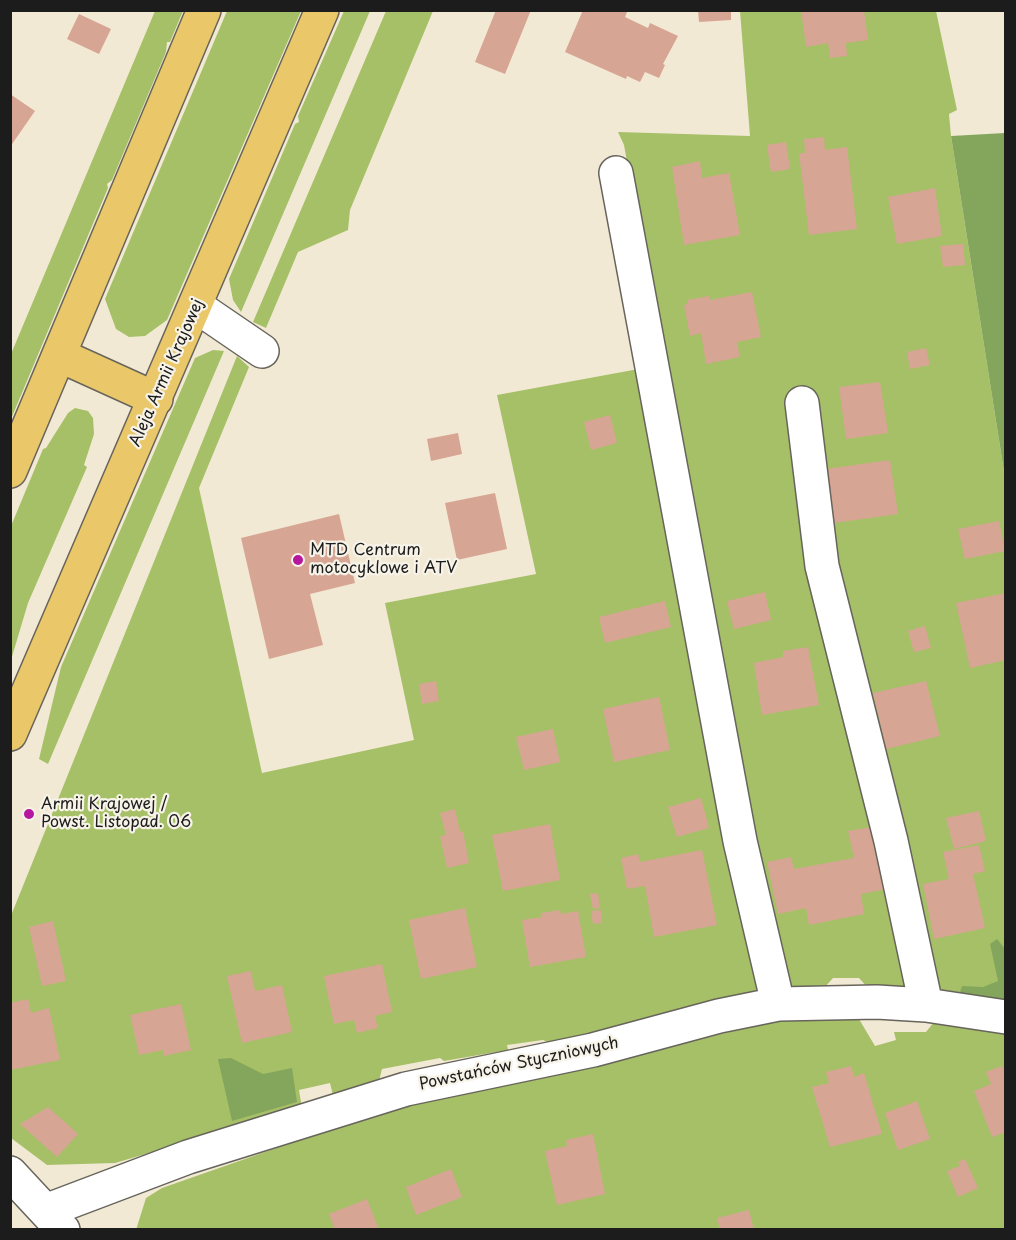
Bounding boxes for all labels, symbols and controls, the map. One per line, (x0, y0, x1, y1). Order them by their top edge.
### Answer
street label: Aleja Armii Krajowej (126, 296, 208, 450)
place label: MTD Centrum motocyklowe i ATV (310, 541, 457, 579)
marker: MTD Centrum motocyklowe i ATV (291, 553, 305, 567)
place label: Armii Krajowej / Powst. Listopad. 06 (41, 795, 191, 833)
marker: Armii Krajowej / Powst. Listopad. 06 (22, 807, 36, 821)
street label: Powstańców Styczniowych (417, 1033, 621, 1095)

